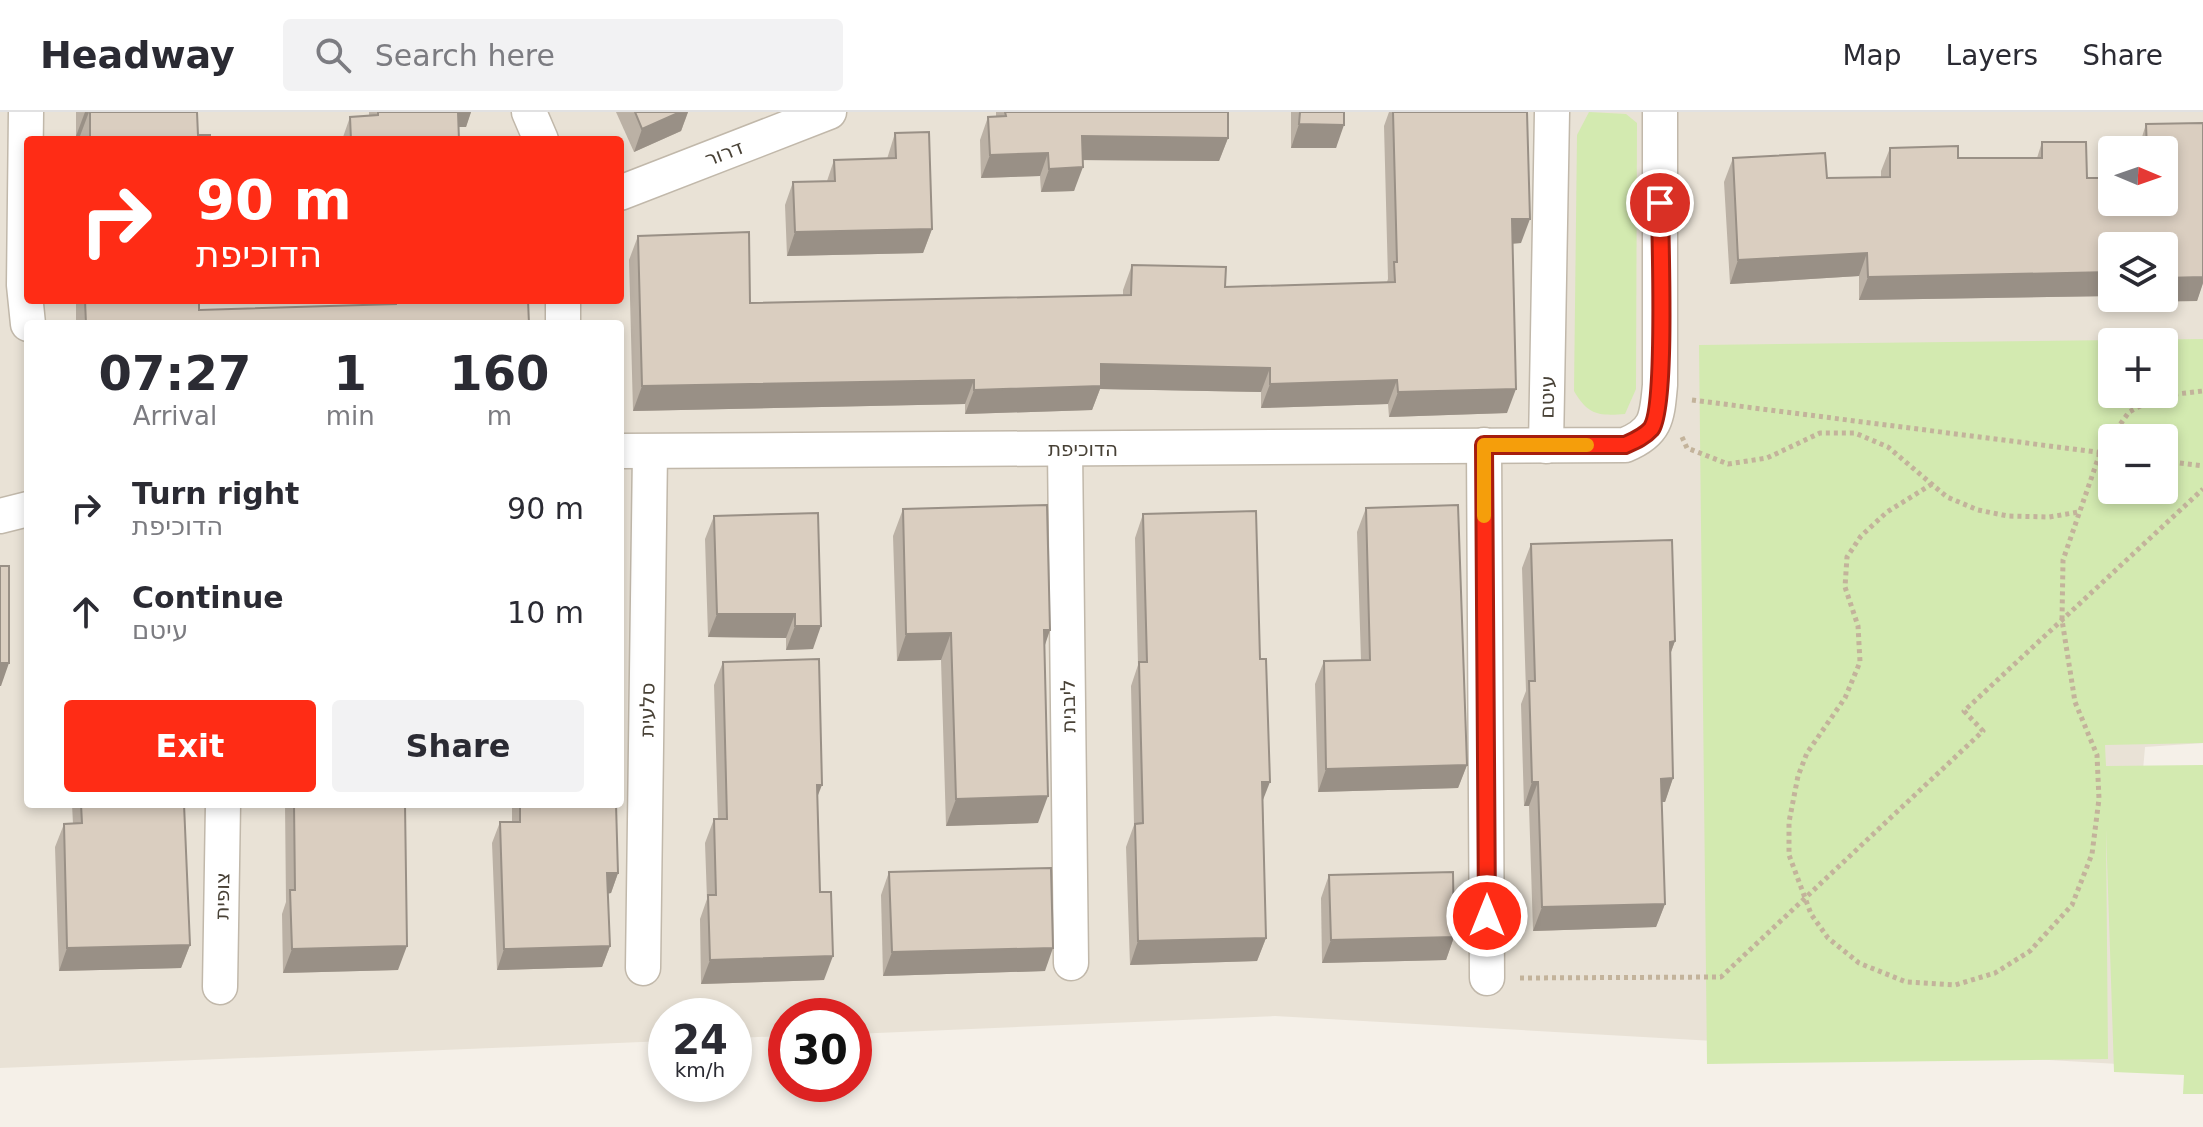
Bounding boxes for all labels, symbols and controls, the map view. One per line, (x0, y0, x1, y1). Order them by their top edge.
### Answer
search box (283, 19, 843, 91)
text: Headway (40, 33, 235, 77)
icon: search (311, 33, 355, 77)
text: Search here (375, 38, 555, 73)
text: Map (1842, 39, 1902, 72)
text: Layers (1946, 39, 2038, 72)
text: Share (2082, 39, 2163, 72)
street label: דרור (702, 135, 747, 171)
north arrow (2098, 136, 2178, 216)
map controls (2098, 136, 2178, 504)
text: 90 m (196, 167, 352, 232)
icon: right (64, 168, 168, 272)
pin (1626, 169, 1694, 237)
icon: arrive (1638, 181, 1682, 225)
button: layers (2098, 232, 2178, 312)
text: הדוכיפת (196, 234, 322, 275)
button: + (2098, 328, 2178, 408)
text: 07:27 (98, 345, 251, 401)
text: 1 (334, 345, 367, 401)
text: 160 (449, 345, 549, 401)
street label: עיטם (1535, 375, 1559, 419)
text: Arrival (133, 401, 217, 431)
text: min (326, 401, 375, 431)
text: m (487, 401, 512, 431)
button: − (2098, 424, 2178, 504)
street label: הדוכיפת (1048, 437, 1118, 461)
text: Turn right (132, 476, 299, 511)
icon: right (64, 486, 108, 530)
text: 90 m (507, 491, 584, 526)
text: הדוכיפת (132, 511, 223, 541)
text: Continue (132, 580, 284, 615)
icon: ahead (64, 590, 108, 634)
text: 10 m (507, 595, 584, 630)
text: עיטם (132, 615, 188, 645)
street label: ליבנית (1056, 679, 1080, 733)
street label: סלעית (635, 683, 659, 737)
button: Exit (64, 700, 316, 792)
button: Share (332, 700, 584, 792)
street label: צופית (210, 872, 234, 920)
position arrow (1445, 874, 1529, 958)
speed limit sign: 30 (768, 998, 872, 1102)
text: 24 (672, 1017, 728, 1063)
text: km/h (675, 1058, 725, 1082)

